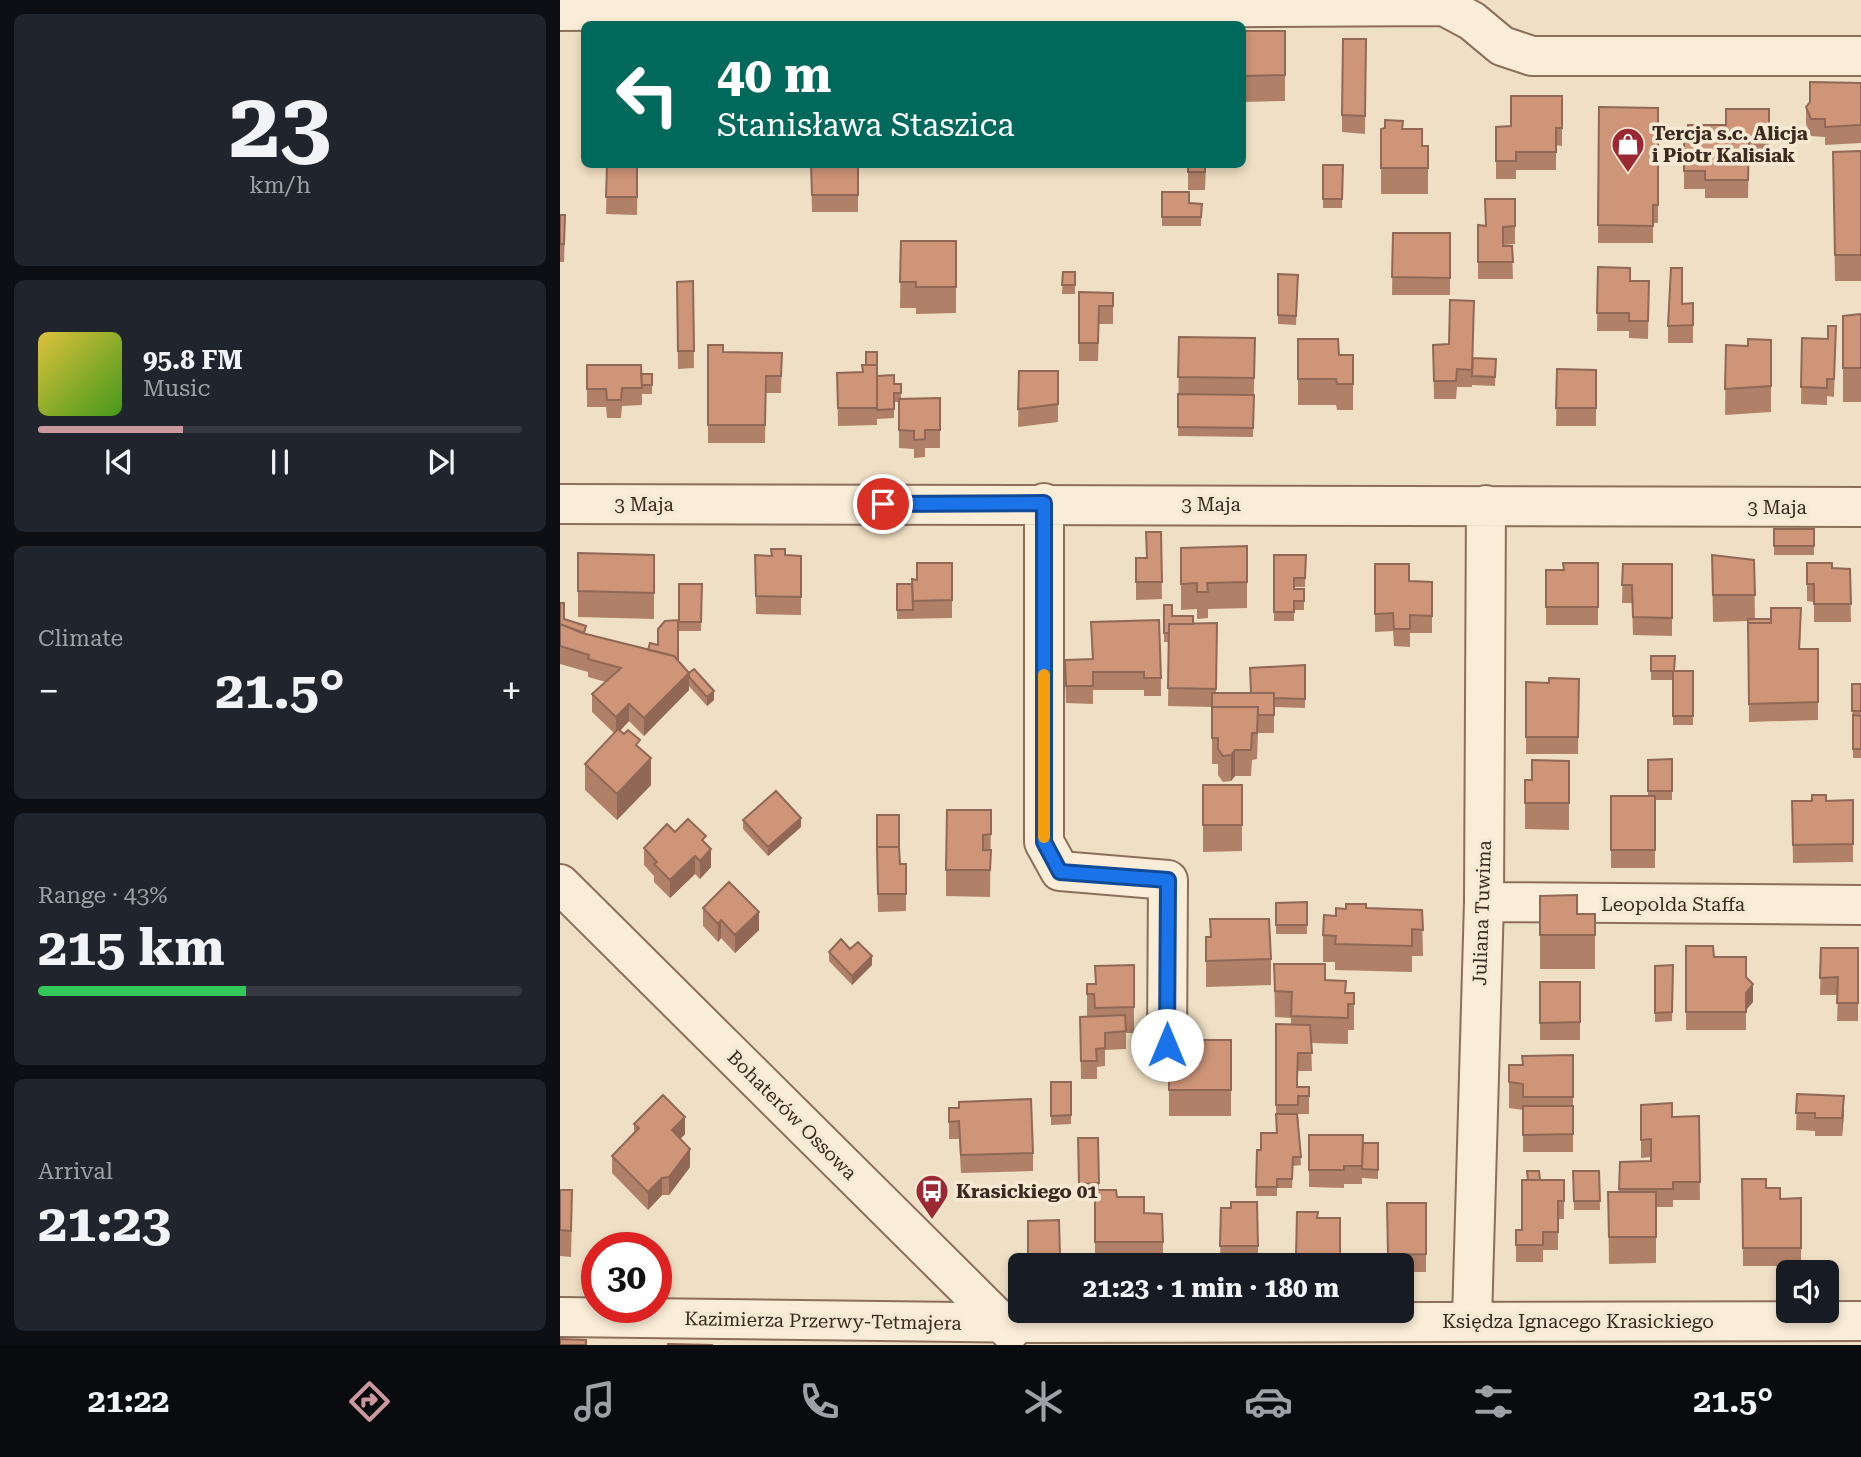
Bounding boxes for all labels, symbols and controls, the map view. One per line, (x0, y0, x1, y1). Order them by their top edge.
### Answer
text: 40 m (717, 47, 832, 104)
icon: left (602, 49, 693, 140)
text: 23 (229, 73, 331, 179)
text: Stanisława Staszica (717, 106, 1015, 144)
place label: Tercja s.c. Alicja i Piotr Kalisiak (1652, 122, 1808, 167)
shop icon: Tercja s.c. Alicja i Piotr Kalisiak (1609, 125, 1647, 174)
text: km/h (249, 172, 311, 199)
text: 95.8 FM (143, 345, 243, 375)
text: Music (143, 375, 210, 402)
icon: previous (100, 443, 138, 481)
icon: pause (261, 443, 299, 481)
icon: next (422, 443, 460, 481)
pin (853, 474, 913, 534)
icon: arrive (864, 485, 902, 523)
street label: 3 Maja (614, 493, 674, 516)
street label: 3 Maja (1181, 493, 1241, 516)
street label: 3 Maja (1747, 496, 1807, 519)
text: Climate (38, 625, 123, 652)
text: 21.5° (215, 660, 345, 721)
text: − (38, 669, 59, 713)
text: + (501, 669, 522, 713)
street label: Juliana Tuwima (1468, 839, 1496, 986)
text: Range · 43% (38, 882, 167, 909)
street label: Leopolda Staffa (1601, 893, 1746, 916)
text: 215 km (38, 917, 225, 978)
position arrow (1130, 1008, 1204, 1082)
street label: Bohaterów Ossowa (722, 1045, 862, 1185)
text: Arrival (38, 1158, 113, 1185)
bus stop icon: Krasickiego 01 (913, 1172, 951, 1221)
place label: Krasickiego 01 (956, 1180, 1098, 1203)
text: 21:23 (38, 1193, 171, 1254)
speed limit sign: 30 (581, 1232, 672, 1323)
map controls (1776, 1260, 1839, 1323)
button: sound (1776, 1260, 1839, 1323)
text: 21:23 · 1 min · 180 m (1083, 1273, 1339, 1303)
street label: Kazimierza Przerwy-Tetmajera (684, 1307, 963, 1335)
street label: Księdza Ignacego Krasickiego (1442, 1310, 1714, 1333)
icon: directions (345, 1377, 394, 1426)
icon: music (570, 1377, 619, 1426)
icon: phone (795, 1377, 844, 1426)
icon: climate (1019, 1377, 1068, 1426)
icon: car (1244, 1377, 1293, 1426)
icon: filters (1469, 1377, 1518, 1426)
text: 21:22 (88, 1382, 170, 1420)
text: 21.5° (1693, 1382, 1773, 1420)

